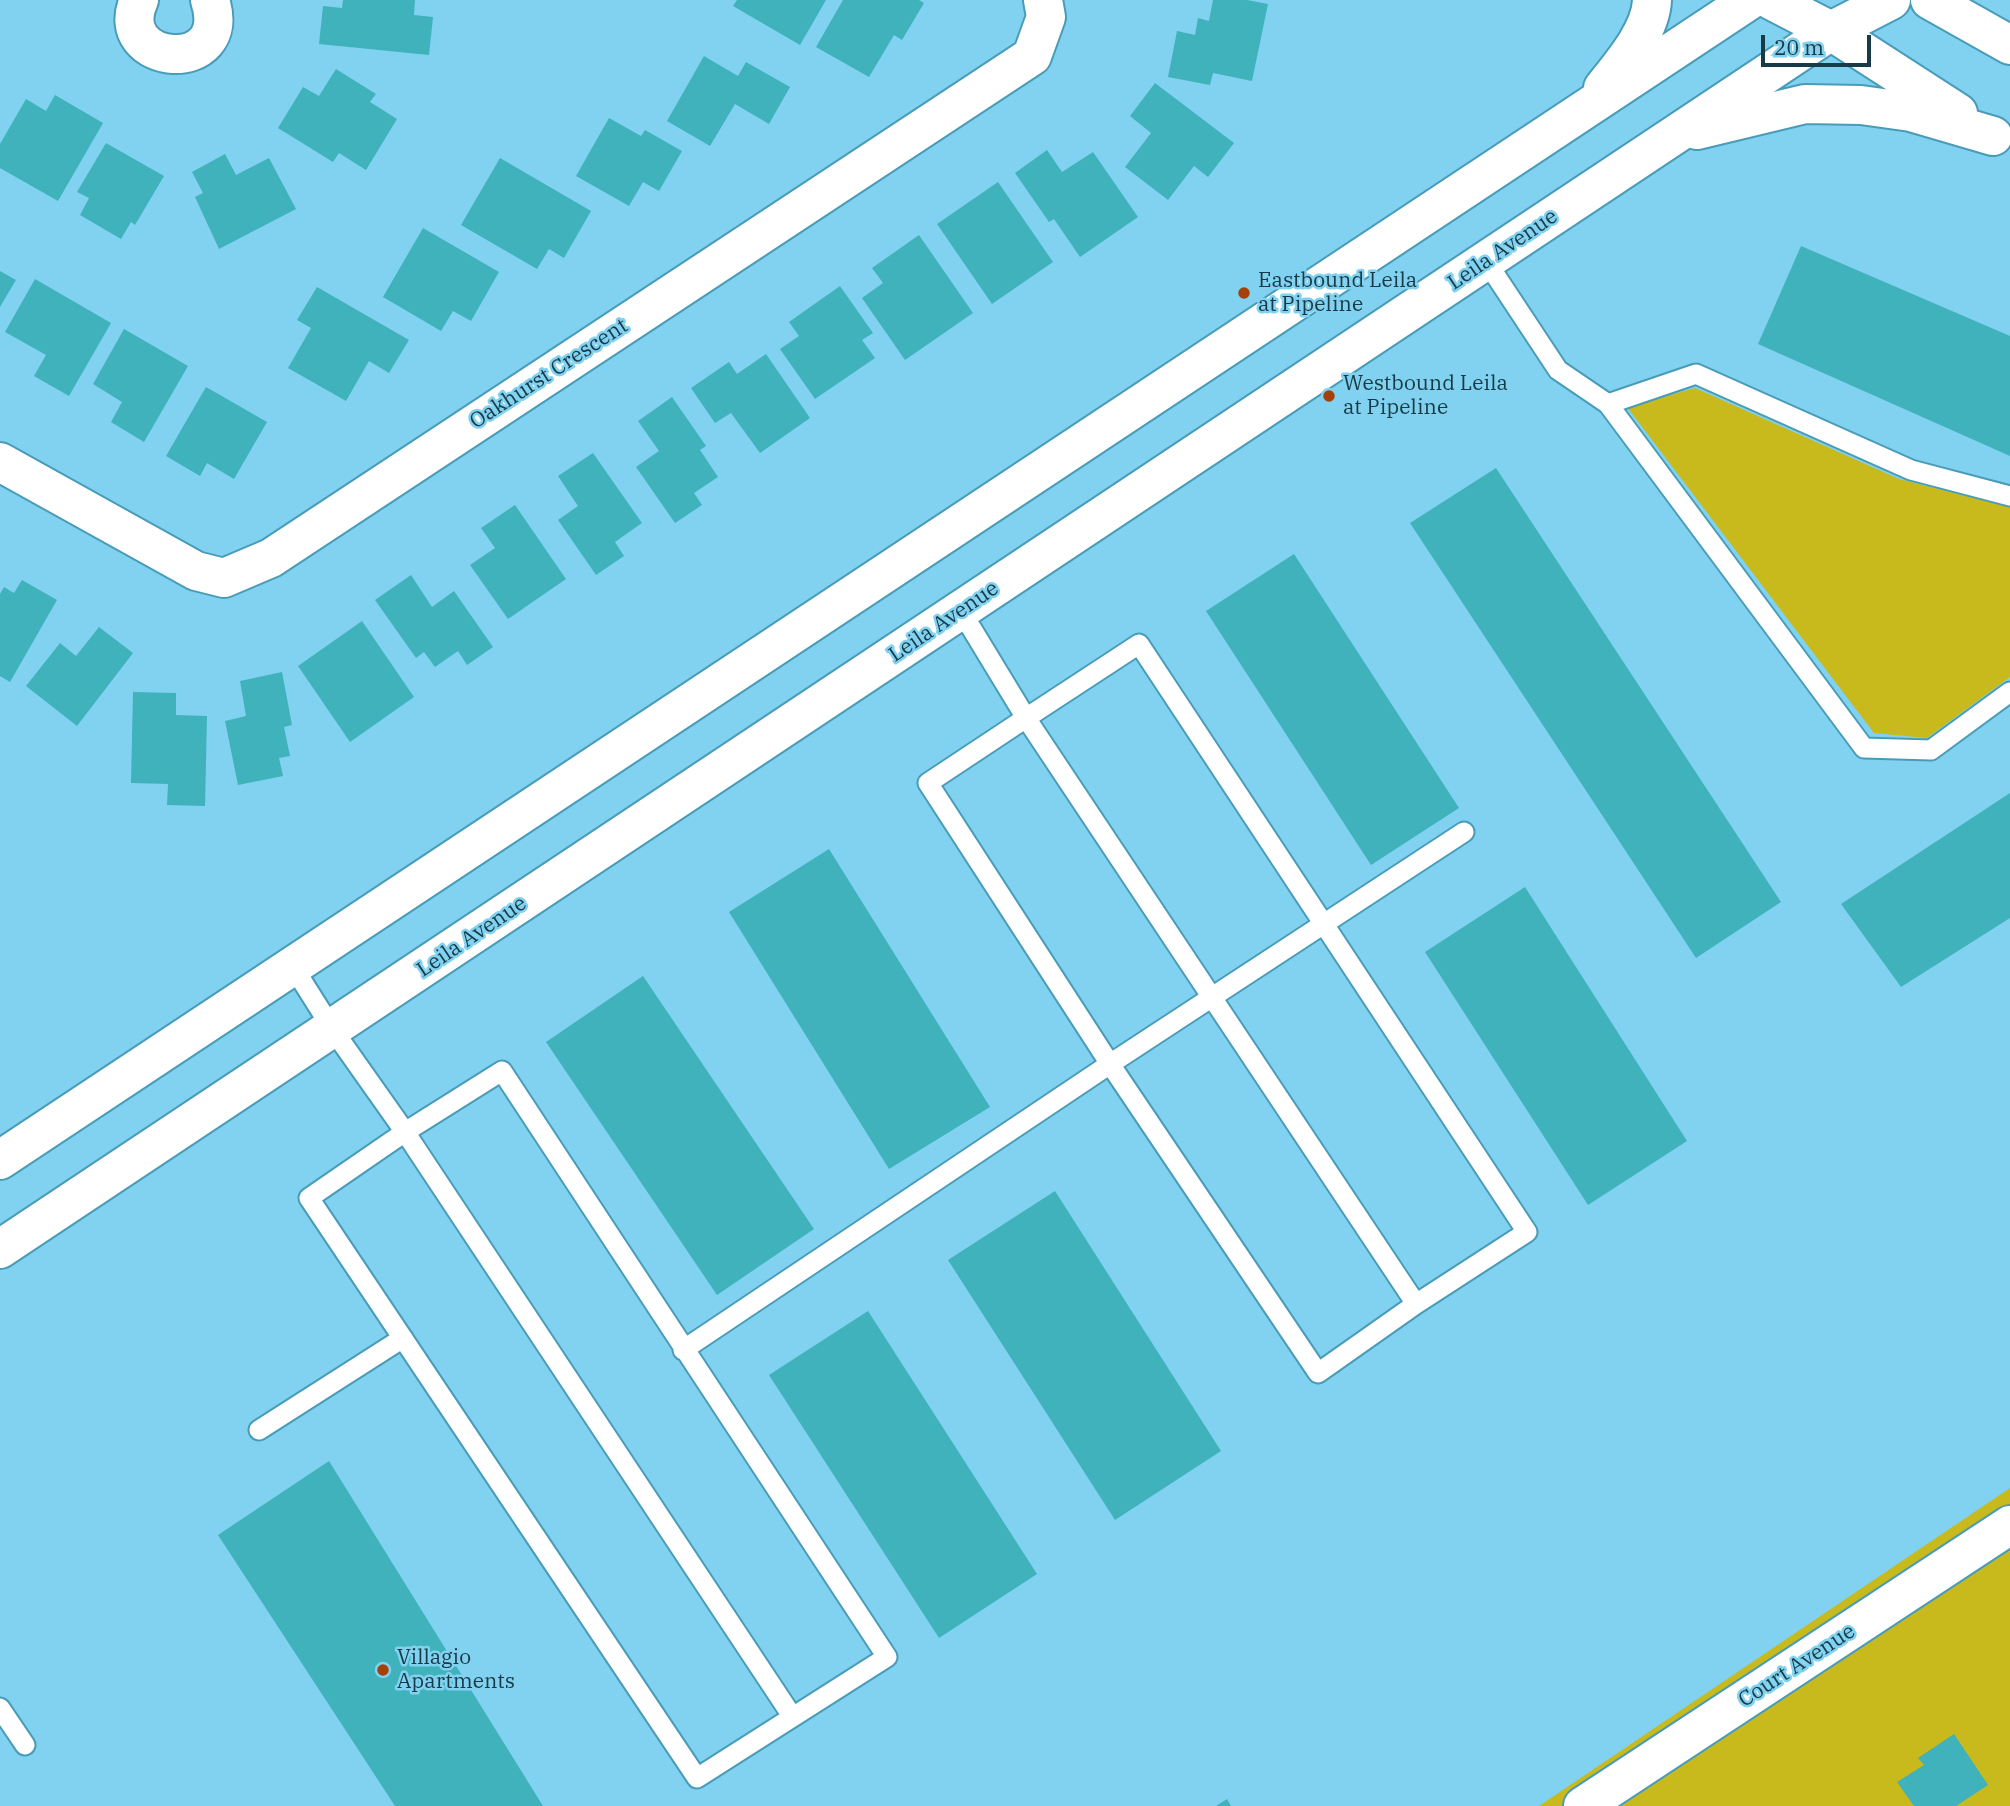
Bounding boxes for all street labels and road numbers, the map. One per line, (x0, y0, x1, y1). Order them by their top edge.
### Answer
street label: Leila Avenue (1443, 204, 1563, 296)
street label: Oakhurst Crescent (465, 313, 633, 435)
street label: Leila Avenue (884, 576, 1004, 668)
street label: Leila Avenue (412, 891, 532, 983)
street label: Court Avenue (1734, 1619, 1860, 1713)

